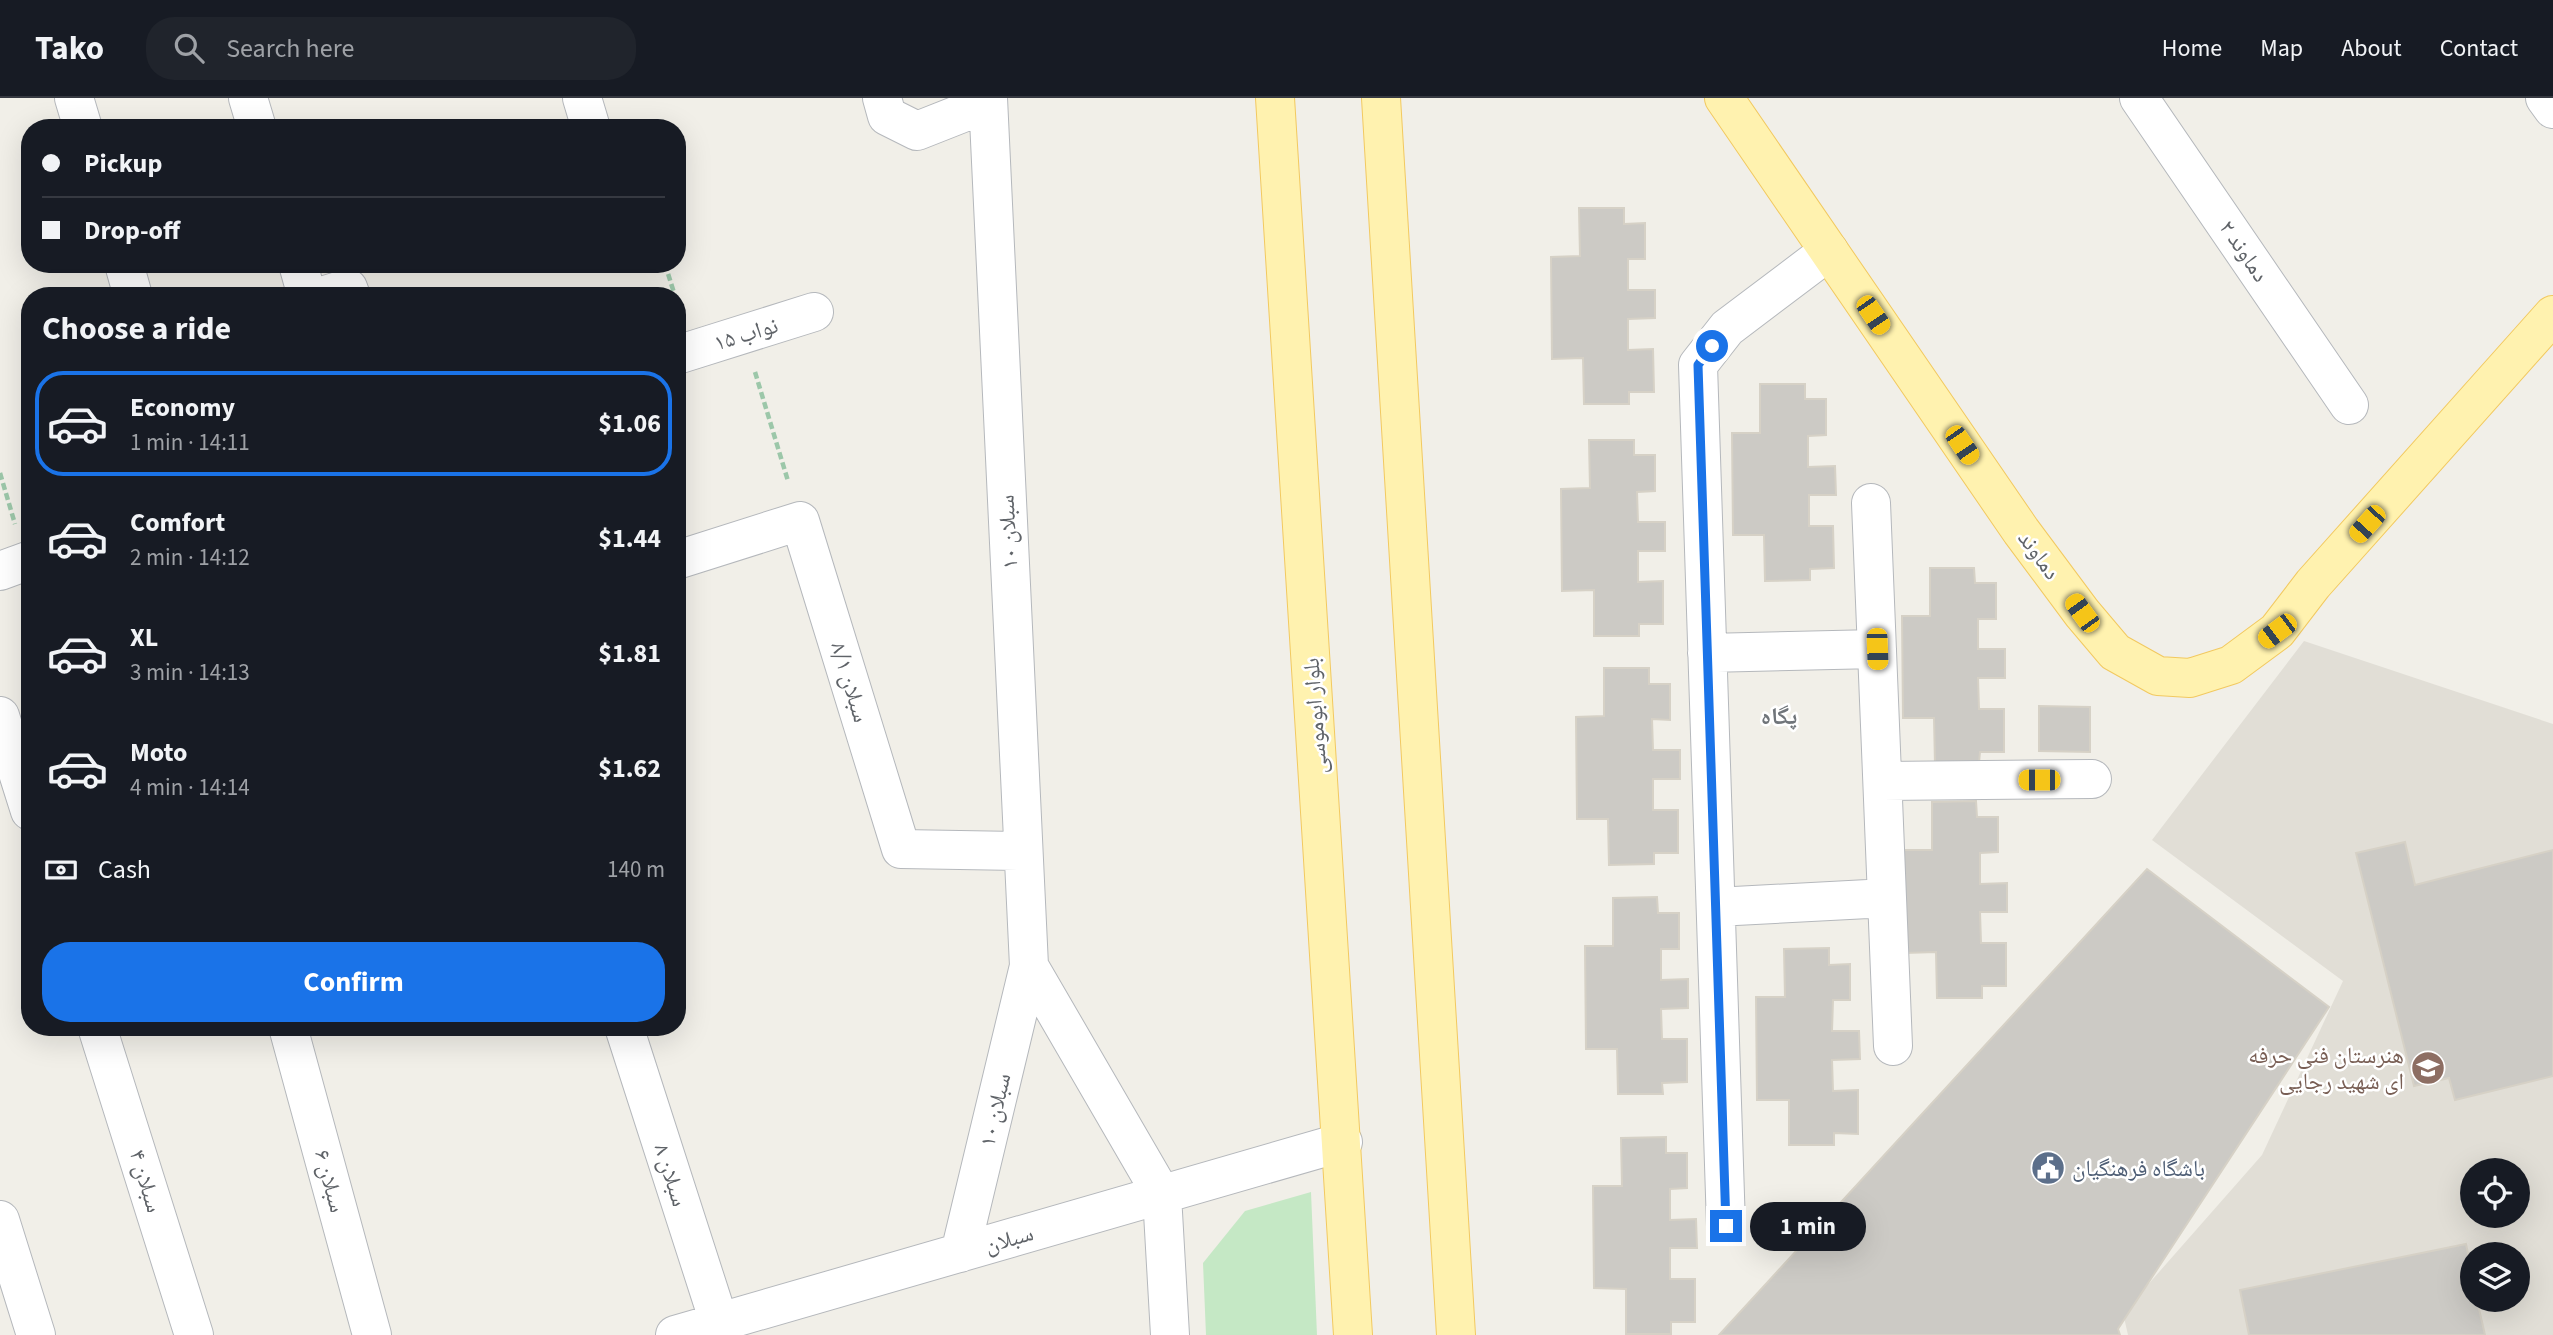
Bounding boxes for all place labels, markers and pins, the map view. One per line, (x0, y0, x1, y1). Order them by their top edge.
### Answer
place label: هنرستان فنی حرفه ای شهید رجایی (2248, 1039, 2404, 1098)
school or university icon: هنرستان فنی حرفه ای شهید رجایی (2409, 1049, 2447, 1087)
public building icon: باشگاه فرهنگیان (2029, 1149, 2067, 1187)
place label: باشگاه فرهنگیان (2072, 1152, 2205, 1185)

